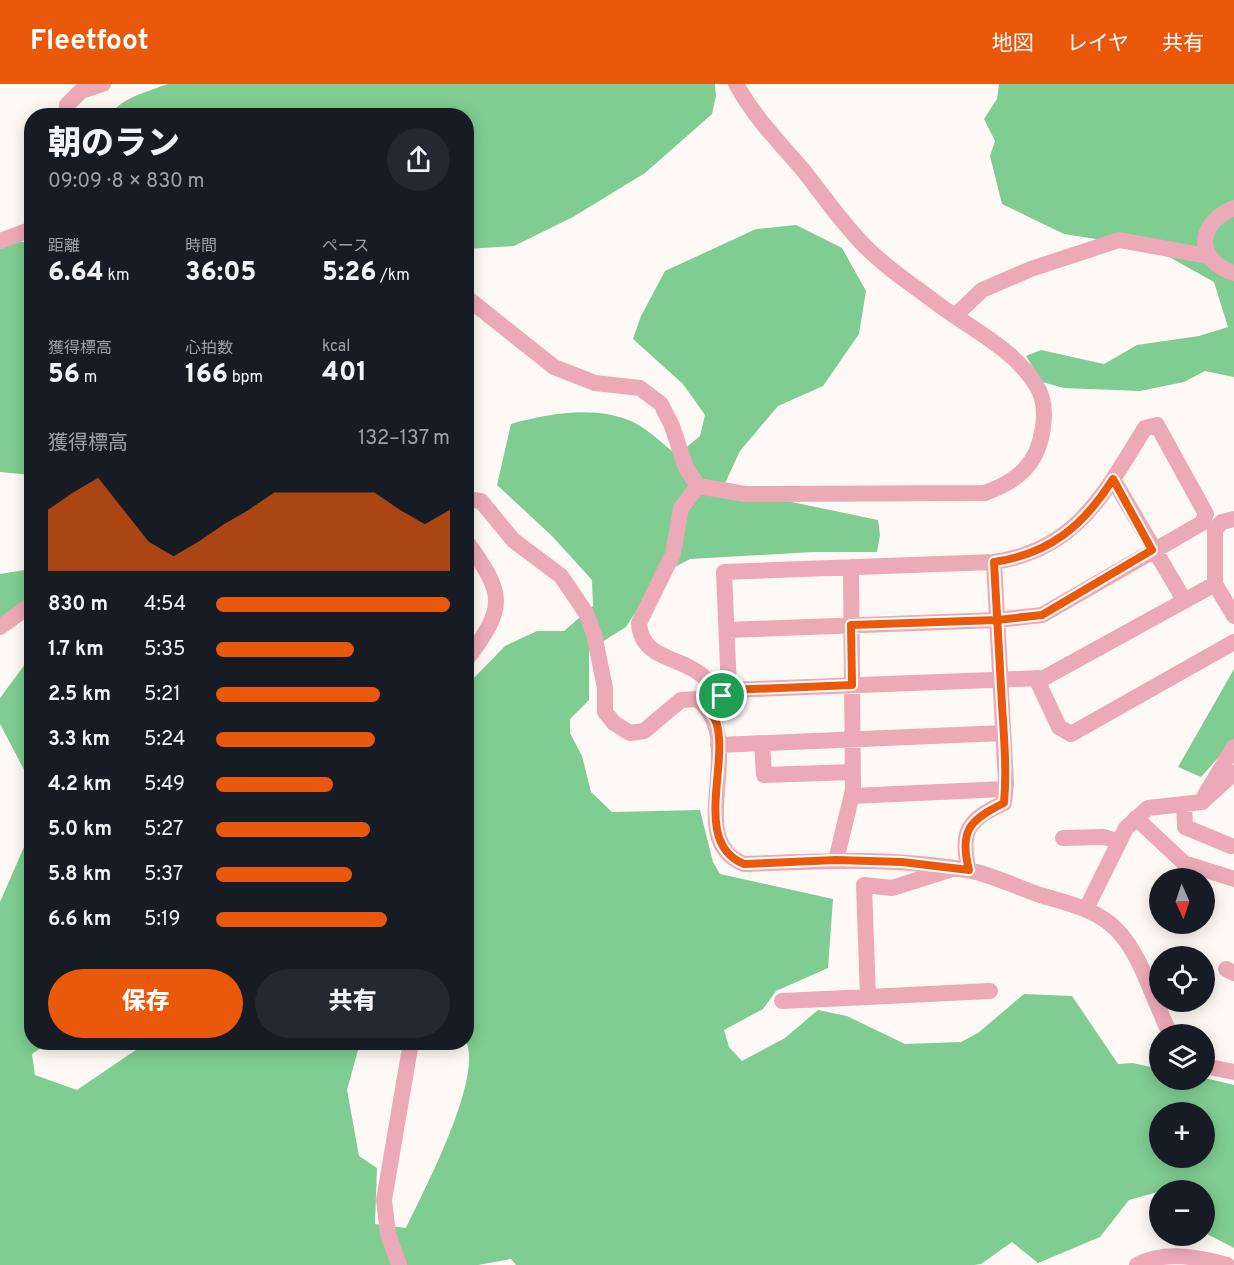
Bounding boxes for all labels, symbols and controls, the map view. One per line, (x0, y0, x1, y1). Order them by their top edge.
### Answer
text: Fleetfoot (30, 24, 149, 60)
text: 地図 (992, 31, 1034, 58)
text: レイヤ (1067, 31, 1129, 58)
text: 共有 (1162, 31, 1204, 58)
text: 朝のラン (48, 125, 180, 167)
button: share (387, 128, 450, 191)
text: 09:09 · 8 × 830 m (48, 169, 205, 195)
text: 距離 (48, 237, 80, 257)
text: 時間 (185, 237, 217, 257)
text: ペース (322, 237, 369, 257)
text: 6.64 (48, 257, 104, 290)
text: 36:05 (185, 257, 256, 290)
text: 5:26 (322, 257, 376, 290)
text: km (104, 266, 130, 286)
text: /km (376, 266, 410, 286)
text: kcal (322, 337, 350, 357)
text: 獲得標高 (48, 339, 112, 359)
text: 心拍数 (185, 339, 233, 359)
text: 401 (322, 357, 367, 390)
text: 56 (48, 359, 80, 392)
text: 166 (185, 359, 228, 392)
text: m (80, 368, 97, 388)
text: bpm (228, 368, 263, 388)
text: 132–137 m (358, 426, 450, 452)
text: 獲得標高 (48, 431, 128, 457)
text: 830 m (48, 592, 108, 618)
text: 4:54 (144, 592, 186, 618)
text: 1.7 km (48, 637, 104, 663)
text: 5:35 (144, 637, 185, 663)
pin (696, 670, 747, 721)
icon: arrive (705, 679, 738, 712)
text: 2.5 km (48, 682, 111, 708)
text: 5:21 (144, 682, 181, 708)
text: 3.3 km (48, 727, 110, 753)
text: 5:24 (144, 727, 185, 753)
text: 4.2 km (48, 772, 112, 798)
text: 5:49 (144, 772, 185, 798)
text: 5.0 km (48, 817, 112, 843)
text: 5:27 (144, 817, 183, 843)
text: 5.8 km (48, 862, 111, 888)
text: 5:37 (144, 862, 183, 888)
north arrow (1149, 868, 1215, 934)
map controls (1149, 868, 1215, 1246)
text: 6.6 km (48, 907, 111, 933)
text: 5:19 (144, 907, 180, 933)
button: locate (1149, 946, 1215, 1012)
button: 保存 (48, 969, 243, 1038)
button: 共有 (255, 969, 450, 1038)
button: layers (1149, 1024, 1215, 1090)
button: + (1149, 1102, 1215, 1168)
button: − (1149, 1180, 1215, 1246)

